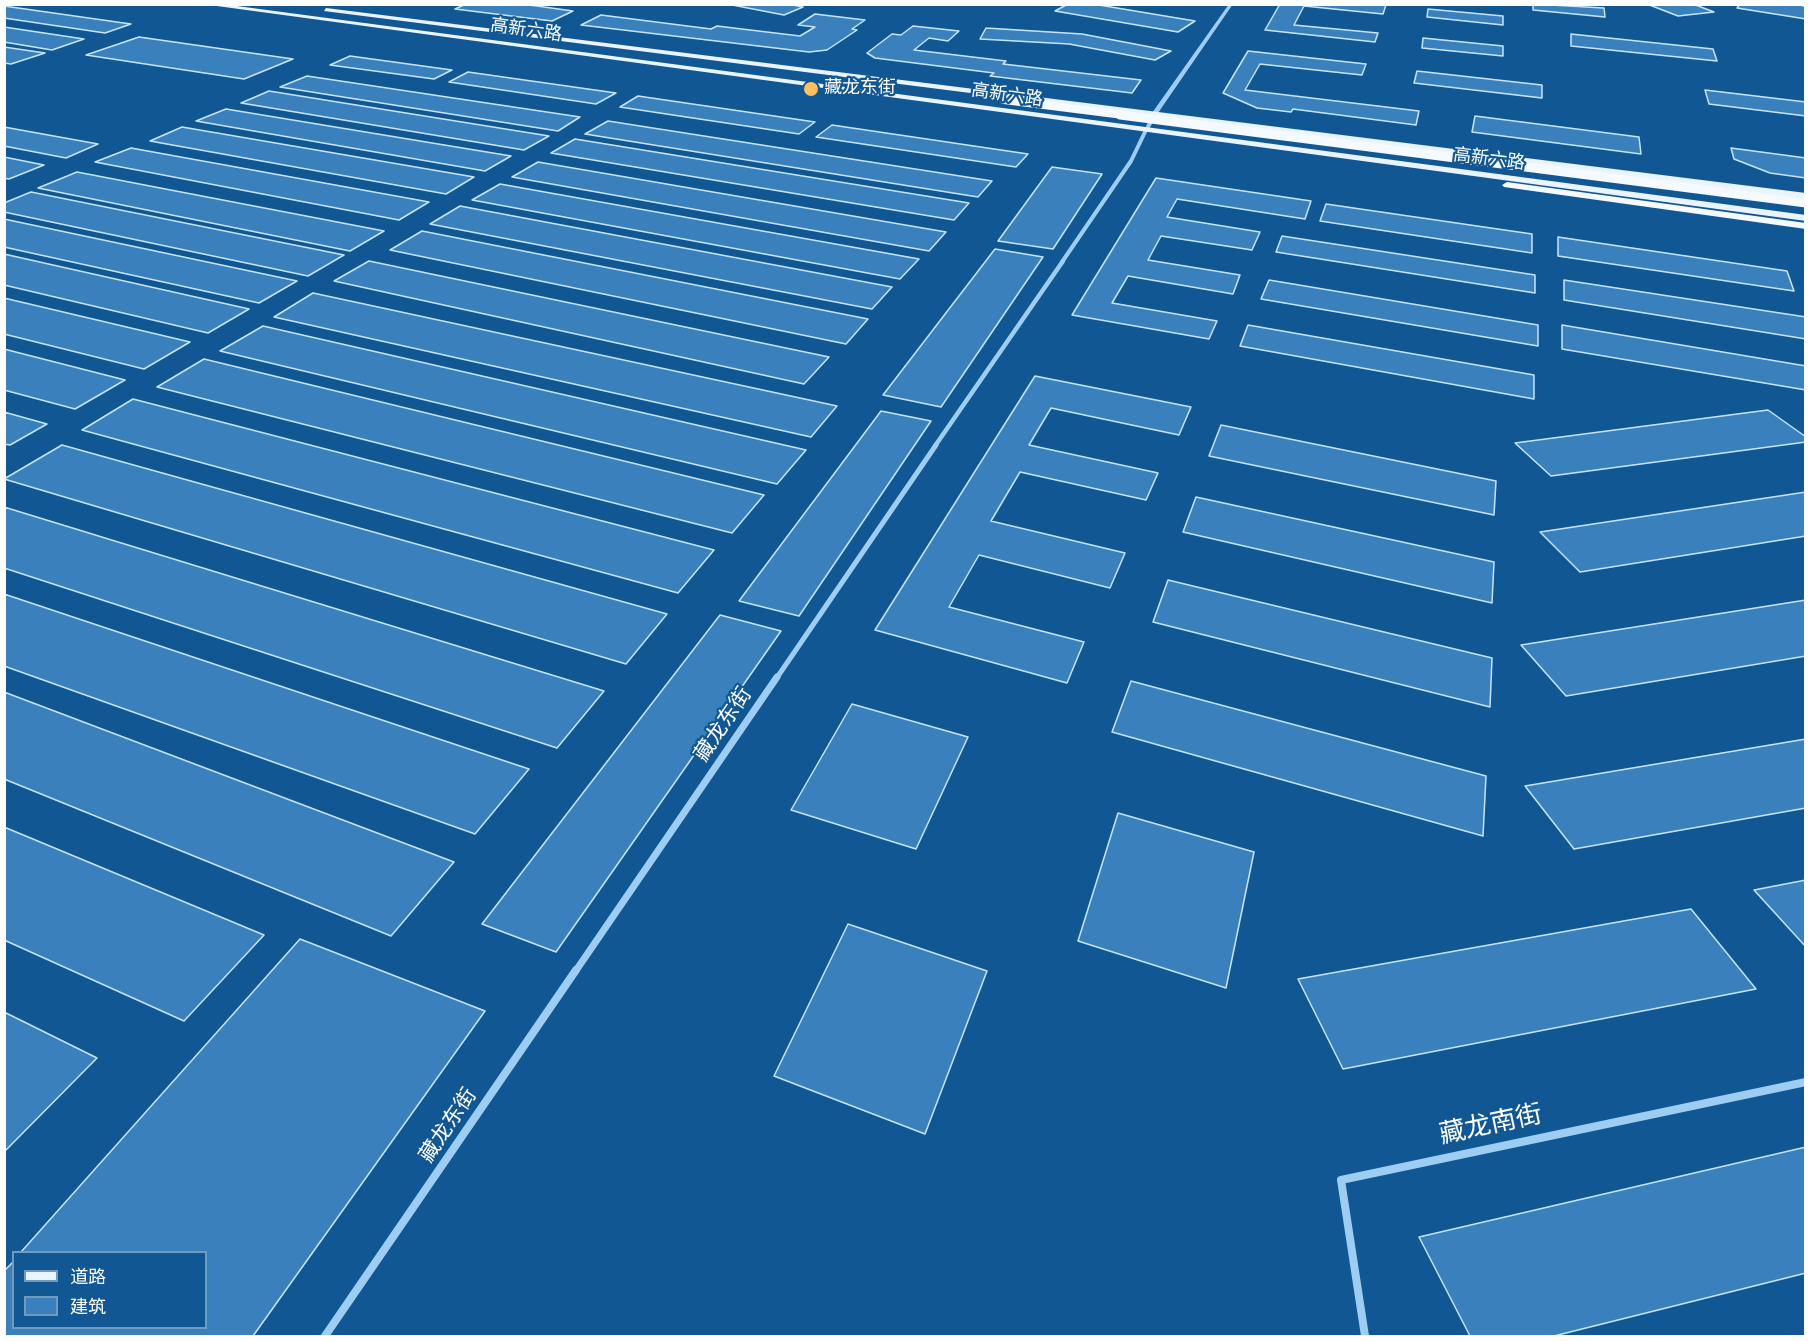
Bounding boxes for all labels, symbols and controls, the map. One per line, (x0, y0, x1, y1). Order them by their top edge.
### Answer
street label: 高新六路 (489, 15, 563, 47)
place label: 藏龙东街 (824, 78, 896, 100)
marker: 藏龙东街 (802, 80, 820, 98)
street label: 高新六路 (970, 80, 1044, 112)
street label: 高新六路 (1452, 145, 1526, 175)
street label: 藏龙东街 (690, 683, 758, 767)
street label: 藏龙东街 (415, 1084, 483, 1168)
street label: 藏龙南街 (1437, 1100, 1545, 1152)
legend (12, 1251, 207, 1329)
text: 道路 (70, 1264, 106, 1290)
text: 建筑 (70, 1294, 106, 1320)

